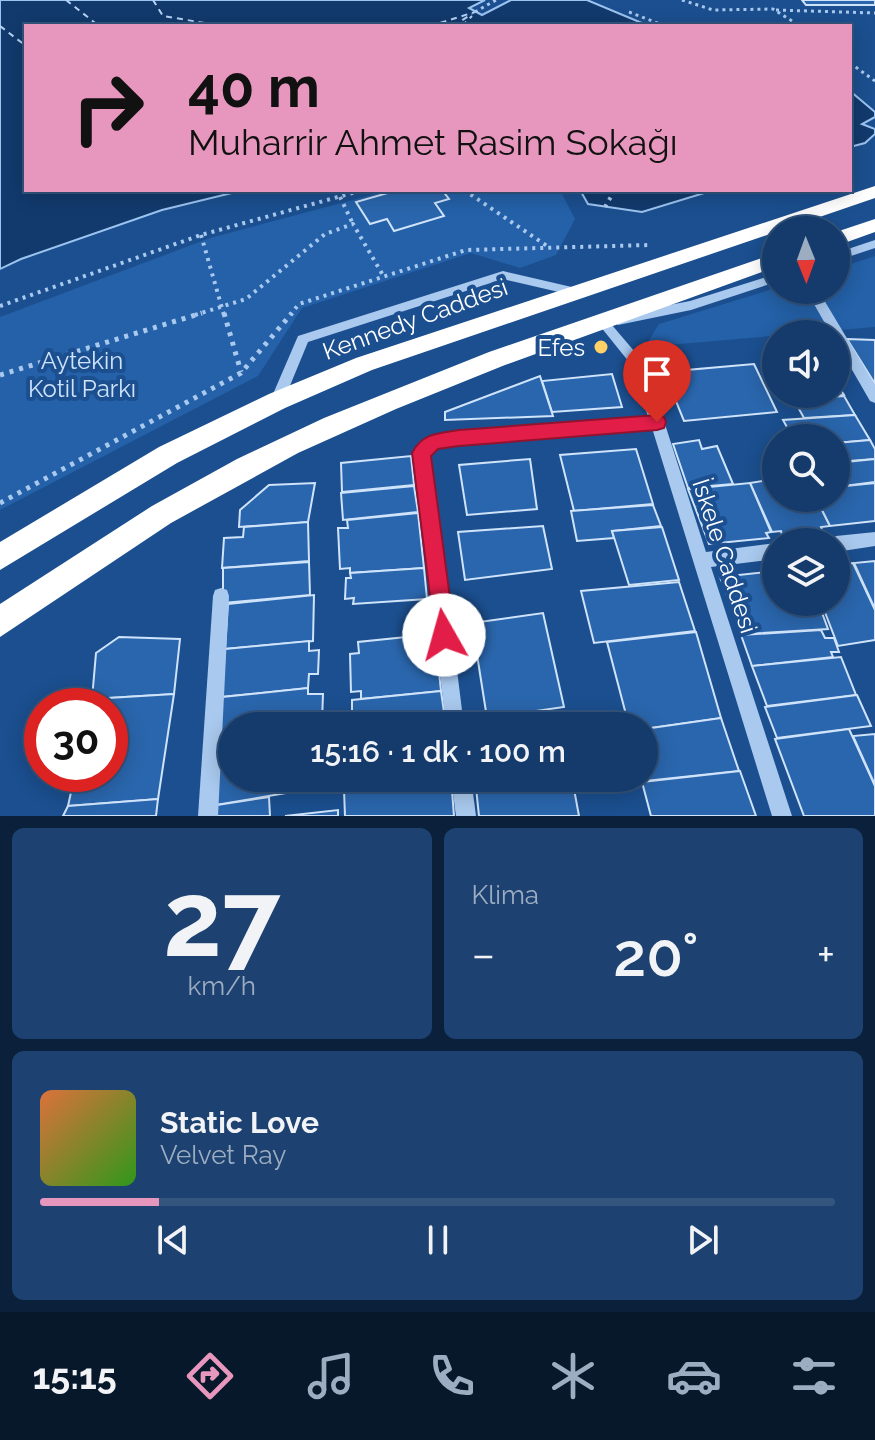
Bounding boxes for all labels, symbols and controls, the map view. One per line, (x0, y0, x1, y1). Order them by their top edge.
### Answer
text: 40 m (188, 54, 320, 120)
icon: right (56, 56, 160, 160)
text: Muharrir Ahmet Rasim Sokağı (188, 121, 678, 163)
north arrow (762, 216, 850, 304)
map controls (762, 216, 850, 616)
street label: Kennedy Caddesi (319, 272, 511, 366)
button: sound (762, 320, 850, 408)
place label: Efes (537, 333, 585, 362)
marker: Efes (592, 338, 610, 356)
pin (623, 340, 691, 422)
park label: Aytekin Kotil Parkı (28, 346, 136, 403)
icon: arrive (635, 352, 679, 396)
button: search (762, 424, 850, 512)
street label: İskele Caddesi (686, 475, 764, 637)
button: layers (762, 528, 850, 616)
position arrow (402, 593, 486, 677)
speed limit sign: 30 (24, 688, 128, 792)
text: 15:16 · 1 dk · 100 m (310, 734, 566, 769)
text: 27 (163, 858, 280, 980)
text: Klima (472, 880, 539, 910)
text: 20° (613, 920, 699, 990)
text: − (472, 929, 495, 980)
text: + (817, 929, 835, 980)
text: km/h (187, 971, 256, 1001)
text: Static Love (160, 1105, 319, 1140)
text: Velvet Ray (160, 1140, 286, 1170)
icon: previous (151, 1218, 195, 1262)
icon: pause (416, 1218, 460, 1262)
icon: next (681, 1218, 725, 1262)
icon: directions (182, 1348, 238, 1404)
icon: music (303, 1348, 359, 1404)
icon: phone (424, 1348, 480, 1404)
icon: climate (545, 1348, 601, 1404)
icon: car (666, 1348, 722, 1404)
icon: filters (786, 1348, 842, 1404)
text: 15:15 (32, 1355, 117, 1397)

